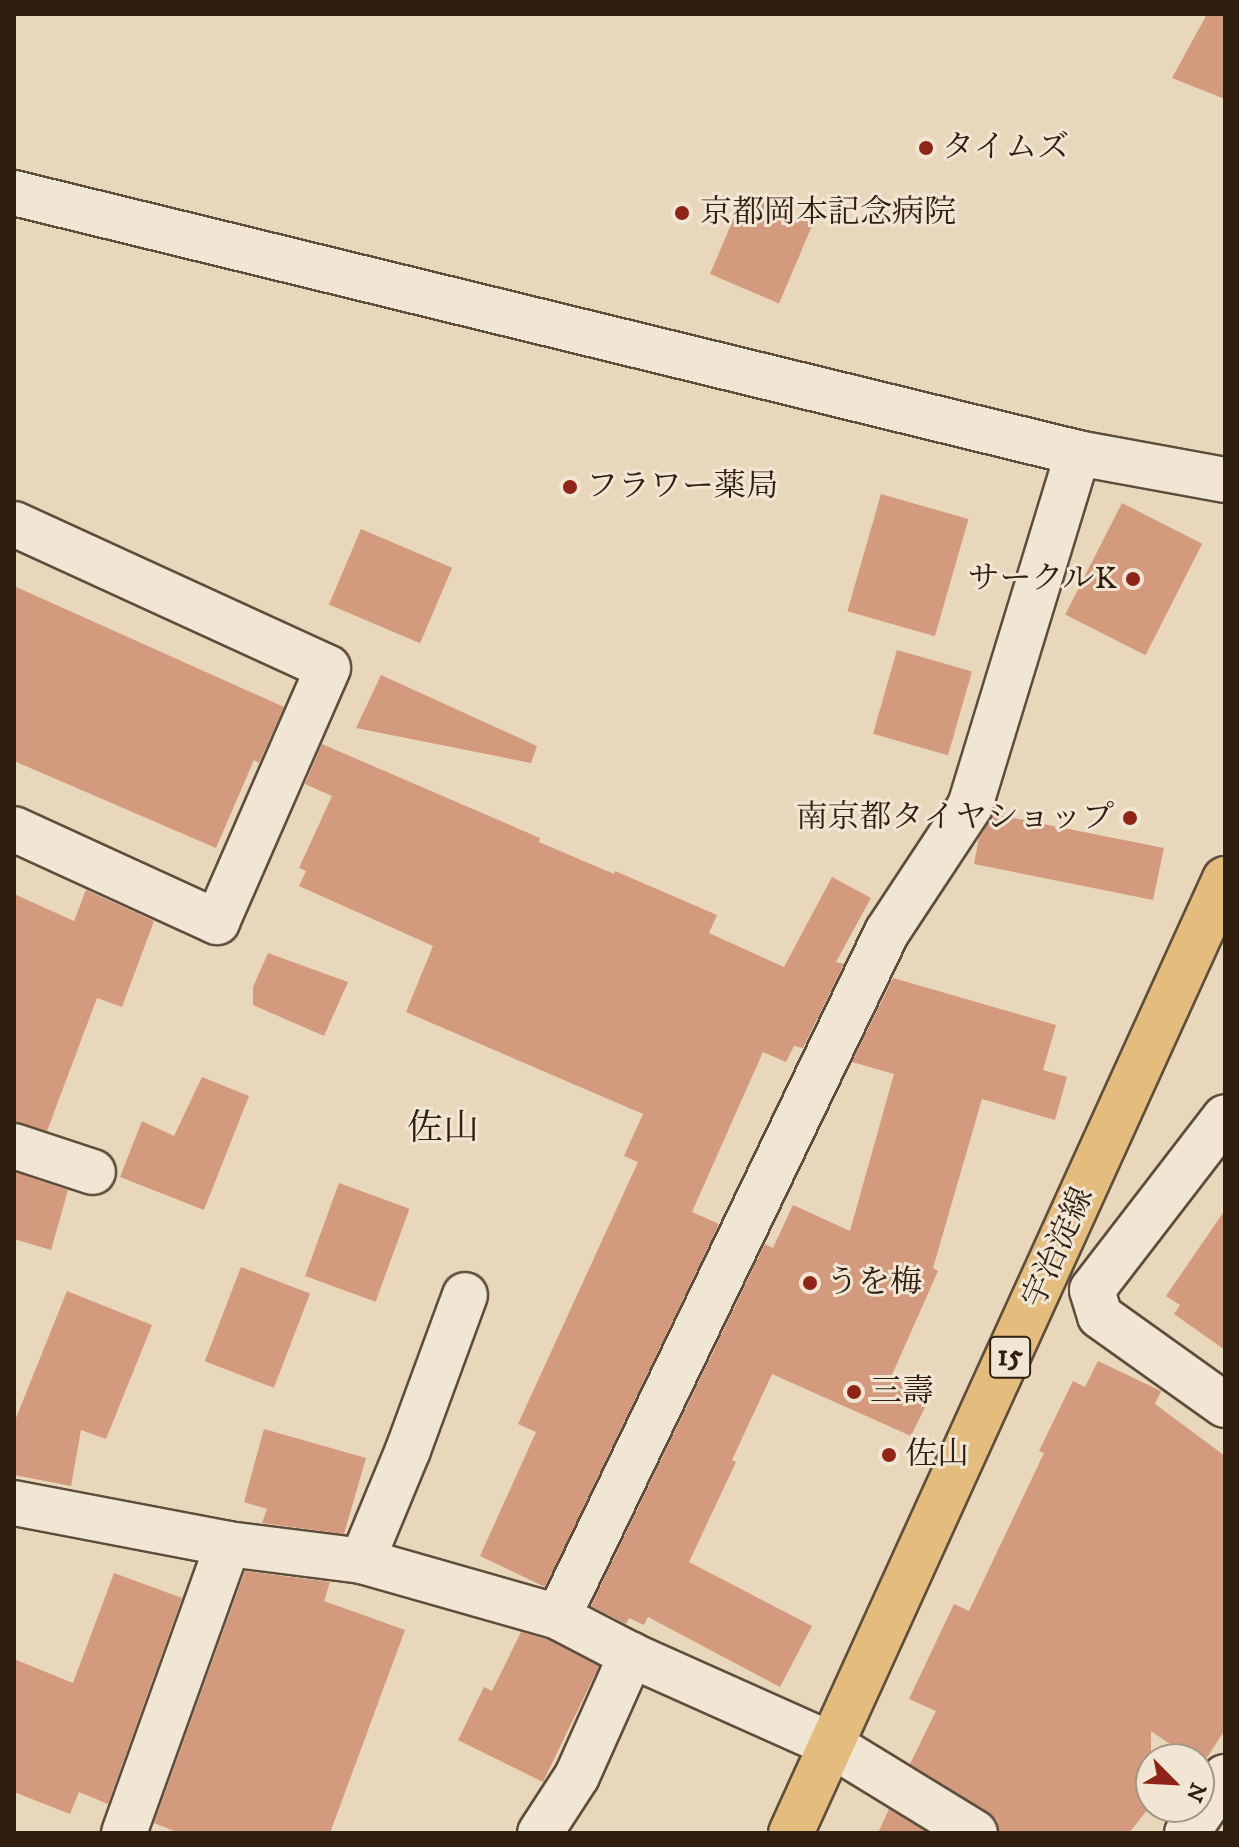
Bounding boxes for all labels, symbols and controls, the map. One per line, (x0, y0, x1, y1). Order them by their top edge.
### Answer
place label: タイムズ (942, 129, 1070, 167)
marker: タイムズ (917, 139, 935, 157)
place label: 京都岡本記念病院 (700, 194, 956, 232)
marker: 京都岡本記念病院 (671, 202, 693, 224)
place label: フラワー薬局 (586, 468, 778, 506)
marker: フラワー薬局 (561, 478, 579, 496)
place label: サークルK (967, 560, 1117, 598)
marker: サークルK (1124, 570, 1142, 588)
place label: 南京都タイヤショップ (794, 799, 1114, 837)
marker: 南京都タイヤショップ (1121, 809, 1139, 827)
district label: 佐山 (407, 1107, 479, 1151)
street label: 宇治淀線 (1015, 1182, 1103, 1314)
place label: うを梅 (826, 1264, 922, 1302)
marker: うを梅 (801, 1274, 819, 1292)
road number: 15 (988, 1331, 1032, 1383)
place label: 三壽 (870, 1373, 934, 1411)
marker: 三壽 (845, 1383, 863, 1401)
place label: 佐山 (905, 1436, 969, 1474)
marker: 佐山 (880, 1446, 898, 1464)
north arrow (1135, 1743, 1215, 1823)
text: N (1180, 1778, 1212, 1806)

